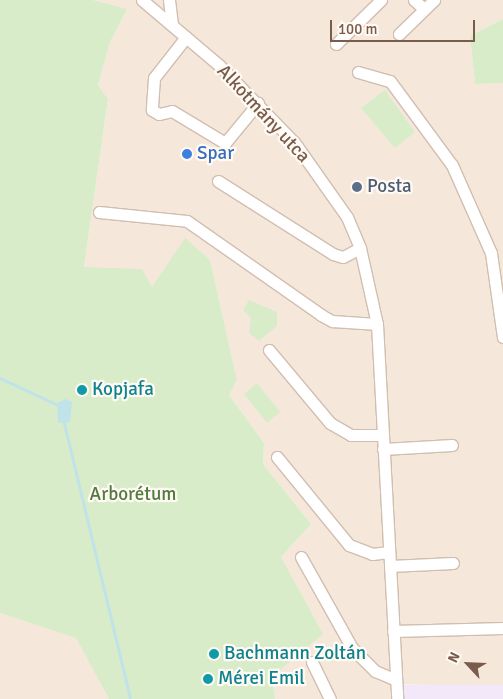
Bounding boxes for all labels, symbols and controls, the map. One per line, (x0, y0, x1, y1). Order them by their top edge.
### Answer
scale bar (333, 10, 478, 42)
text: 100 m (338, 20, 378, 38)
street label: Alkotmány utca (212, 60, 314, 168)
place label: Spar (197, 143, 234, 165)
marker: Spar (181, 148, 193, 160)
place label: Posta (367, 176, 412, 198)
marker: Posta (351, 181, 363, 193)
place label: Kopjafa (92, 379, 154, 401)
marker: Kopjafa (76, 384, 88, 396)
park label: Arborétum (90, 484, 176, 506)
north arrow (443, 639, 493, 689)
place label: Bachmann Zoltán (224, 643, 366, 665)
marker: Bachmann Zoltán (208, 648, 220, 660)
text: N (444, 649, 464, 665)
place label: Mérei Emil (218, 668, 305, 690)
marker: Mérei Emil (202, 673, 214, 685)

